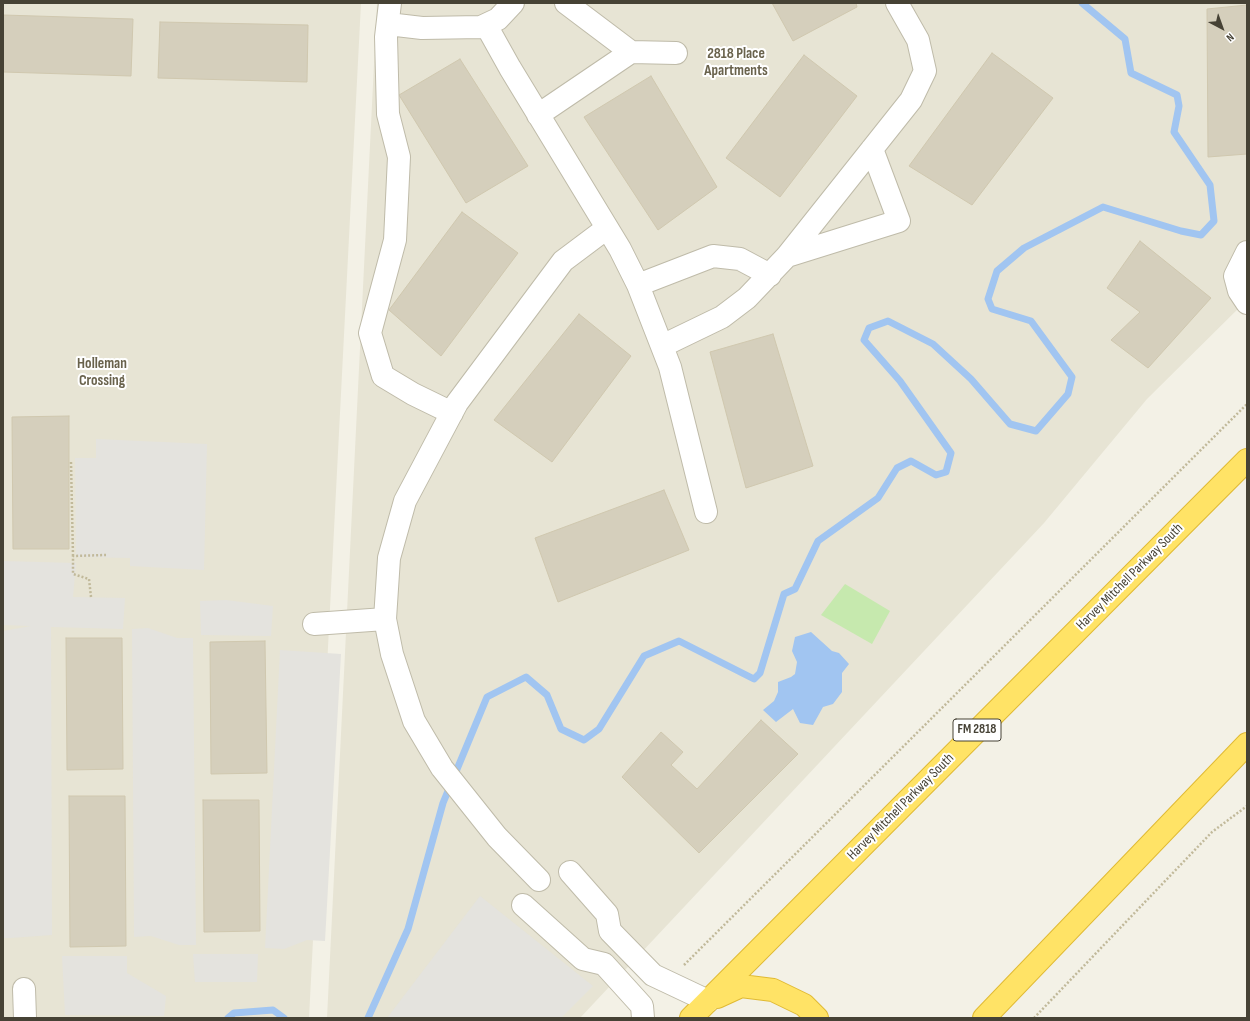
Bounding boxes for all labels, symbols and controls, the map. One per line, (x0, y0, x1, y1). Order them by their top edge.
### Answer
north arrow (1202, 8, 1242, 48)
text: N (1224, 31, 1237, 44)
district label: 2818 Place Apartments (704, 45, 768, 80)
district label: Holleman Crossing (77, 355, 127, 390)
street label: Harvey Mitchell Parkway South (1073, 520, 1187, 634)
road number: FM 2818 (953, 719, 1001, 741)
street label: Harvey Mitchell Parkway South (844, 750, 958, 864)

